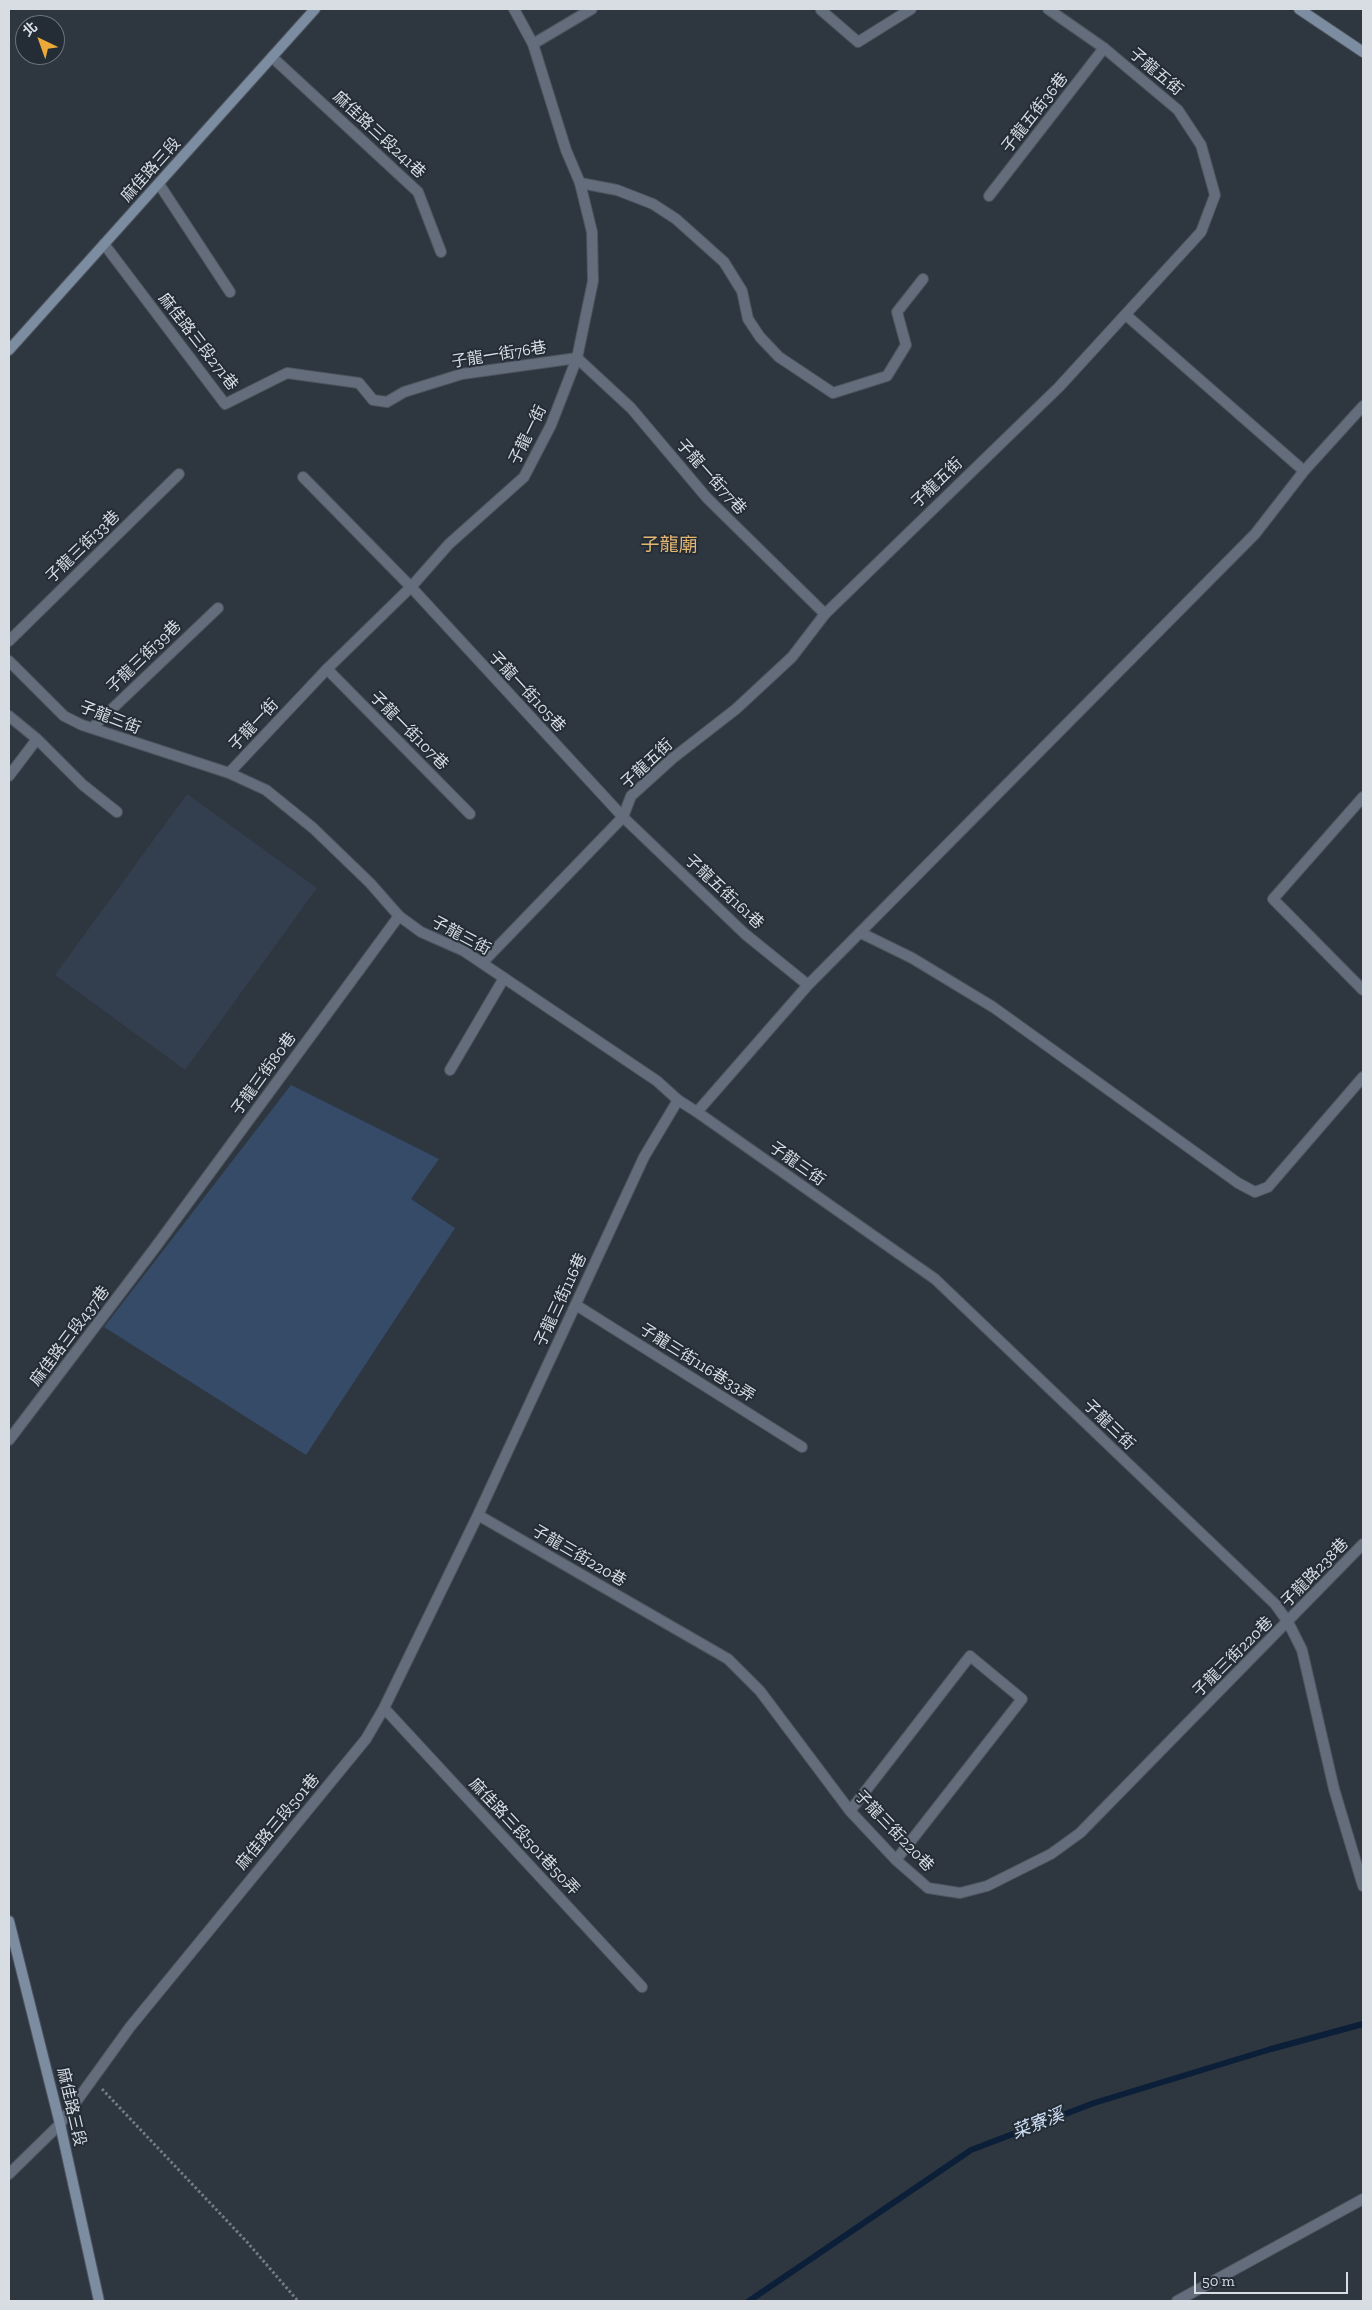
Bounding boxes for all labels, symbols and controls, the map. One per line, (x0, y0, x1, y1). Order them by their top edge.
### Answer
north arrow (15, 15, 65, 65)
text: 北 (19, 18, 41, 40)
street label: 子龍五街 (1125, 44, 1187, 100)
street label: 子龍五街36巷 (998, 69, 1072, 157)
street label: 麻佳路三段241巷 (329, 87, 429, 183)
street label: 麻佳路三段 (117, 134, 185, 206)
street label: 麻佳路三段271巷 (154, 290, 242, 394)
street label: 子龍一街76巷 (450, 338, 548, 372)
street label: 子龍一街 (505, 402, 551, 468)
street label: 子龍一街77巷 (672, 435, 750, 519)
street label: 子龍五街 (907, 454, 967, 512)
street label: 子龍三街33巷 (42, 507, 124, 587)
district label: 子龍廟 (641, 535, 697, 557)
street label: 子龍三街39巷 (103, 617, 185, 697)
street label: 子龍一街105巷 (485, 648, 569, 736)
street label: 子龍一街107巷 (366, 688, 452, 774)
street label: 子龍一街 (225, 695, 283, 755)
street label: 子龍三街 (77, 698, 143, 738)
street label: 子龍五街 (617, 735, 677, 793)
street label: 子龍五街161巷 (681, 851, 767, 933)
street label: 子龍三街 (428, 913, 494, 959)
street label: 子龍三街80巷 (227, 1029, 301, 1119)
street label: 子龍三街 (765, 1138, 829, 1190)
street label: 子龍三街116巷 (531, 1250, 591, 1350)
street label: 麻佳路三段437巷 (26, 1282, 114, 1390)
street label: 子龍三街116巷33弄 (636, 1320, 758, 1406)
street label: 子龍三街 (1079, 1396, 1139, 1454)
street label: 子龍三街220巷 (528, 1521, 630, 1591)
street label: 子龍路238巷 (1277, 1534, 1353, 1612)
street label: 子龍三街220巷 (1189, 1613, 1277, 1701)
street label: 麻佳路三段501巷 (232, 1770, 324, 1874)
street label: 麻佳路三段501巷50弄 (465, 1775, 583, 1899)
street label: 子龍三街220巷 (850, 1786, 938, 1876)
street label: 麻佳路三段 (53, 2066, 89, 2148)
water label: 菜寮溪 (1009, 2104, 1067, 2144)
scale bar (1197, 2262, 1351, 2294)
text: 50 m (1202, 2272, 1235, 2290)

